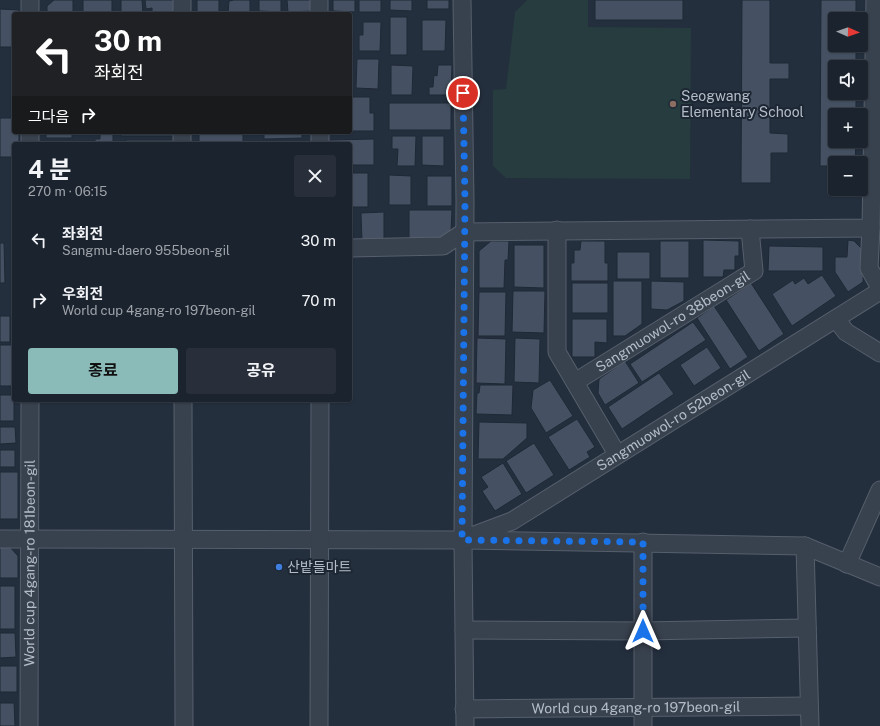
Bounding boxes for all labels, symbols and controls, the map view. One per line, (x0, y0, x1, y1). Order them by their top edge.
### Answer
north arrow (828, 12, 868, 52)
map controls (828, 12, 868, 196)
text: 30 m (94, 24, 162, 57)
icon: left (28, 28, 80, 80)
button: sound (828, 60, 868, 100)
text: 좌회전 (94, 62, 144, 83)
pin (446, 76, 480, 110)
icon: arrive (452, 82, 474, 104)
place label: Seogwang Elementary School (681, 88, 804, 120)
marker: Seogwang Elementary School (668, 99, 678, 109)
icon: right (77, 104, 99, 126)
text: 그다음 (28, 108, 69, 125)
button: + (828, 108, 868, 148)
text: 4 분 (28, 155, 71, 183)
button: close (294, 155, 336, 197)
button: − (828, 156, 868, 196)
text: 270 m · 06:15 (28, 184, 107, 199)
text: 좌회전 (62, 225, 103, 242)
icon: left (28, 229, 50, 251)
text: 30 m (301, 232, 336, 249)
text: Sangmu-daero 955beon-gil (62, 243, 230, 258)
street label: Sangmuowol-ro 38beon-gil (593, 268, 753, 375)
text: 우회전 (62, 285, 103, 302)
icon: right (28, 289, 50, 311)
text: 70 m (301, 292, 336, 309)
text: World cup 4gang-ro 197beon-gil (62, 303, 256, 318)
button: 종료 (28, 348, 178, 394)
button: 공유 (186, 348, 336, 394)
street label: Sangmuowol-ro 52beon-gil (594, 366, 753, 474)
street label: World cup 4gang-ro 181beon-gil (21, 460, 38, 666)
place label: 산밭들마트 (287, 559, 352, 575)
marker: 산밭들마트 (274, 562, 284, 572)
position arrow (622, 610, 664, 652)
street label: World cup 4gang-ro 197beon-gil (531, 699, 740, 716)

